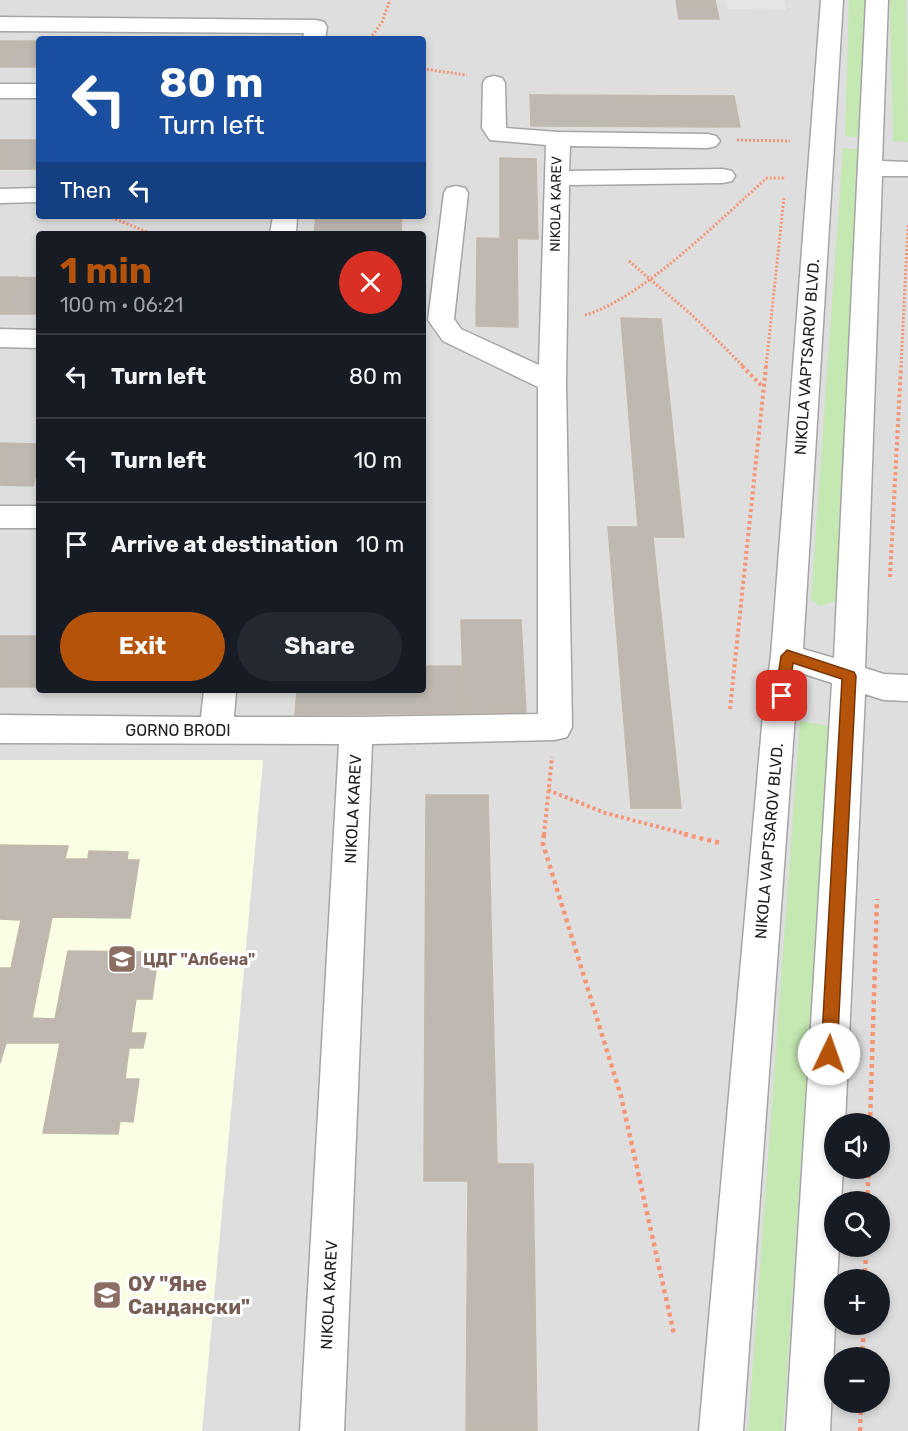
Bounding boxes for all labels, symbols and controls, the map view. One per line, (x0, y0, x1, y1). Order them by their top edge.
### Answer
text: 80 m (159, 58, 263, 108)
icon: left (60, 60, 138, 138)
text: Turn left (159, 109, 264, 141)
street label: NIKOLA KAREV (547, 156, 565, 252)
icon: left (123, 174, 156, 207)
text: Then (60, 177, 111, 204)
text: 1 min (60, 249, 152, 292)
button: close (339, 251, 402, 314)
street label: NIKOLA VAPTSAROV BLVD. (791, 258, 823, 456)
text: 100 m · 06:21 (60, 293, 183, 317)
icon: left (60, 360, 93, 393)
text: Turn left (111, 363, 206, 390)
text: 80 m (349, 363, 402, 390)
icon: left (60, 444, 93, 477)
text: Turn left (111, 447, 206, 474)
text: 10 m (354, 447, 402, 474)
icon: arrive (60, 528, 93, 561)
text: Arrive at destination (111, 531, 338, 558)
text: 10 m (356, 531, 404, 558)
button: Exit (60, 612, 225, 681)
button: Share (237, 612, 402, 681)
pin (756, 670, 807, 721)
icon: arrive (765, 679, 798, 712)
street label: GORNO BRODI (125, 721, 231, 740)
street label: NIKOLA VAPTSAROV BLVD. (751, 742, 787, 940)
street label: NIKOLA KAREV (341, 754, 365, 864)
school or university icon: ЦДГ "Албена" (106, 943, 138, 975)
place label: ЦДГ "Албена" (143, 950, 255, 969)
position arrow (797, 1022, 861, 1086)
map controls (824, 1113, 890, 1413)
button: sound (824, 1113, 890, 1179)
button: search (824, 1191, 890, 1257)
street label: NIKOLA KAREV (317, 1240, 341, 1350)
button: + (824, 1269, 890, 1335)
place label: ОУ "Яне Сандански" (128, 1272, 250, 1319)
school or university icon: ОУ "Яне Сандански" (91, 1279, 123, 1311)
button: − (824, 1347, 890, 1413)

